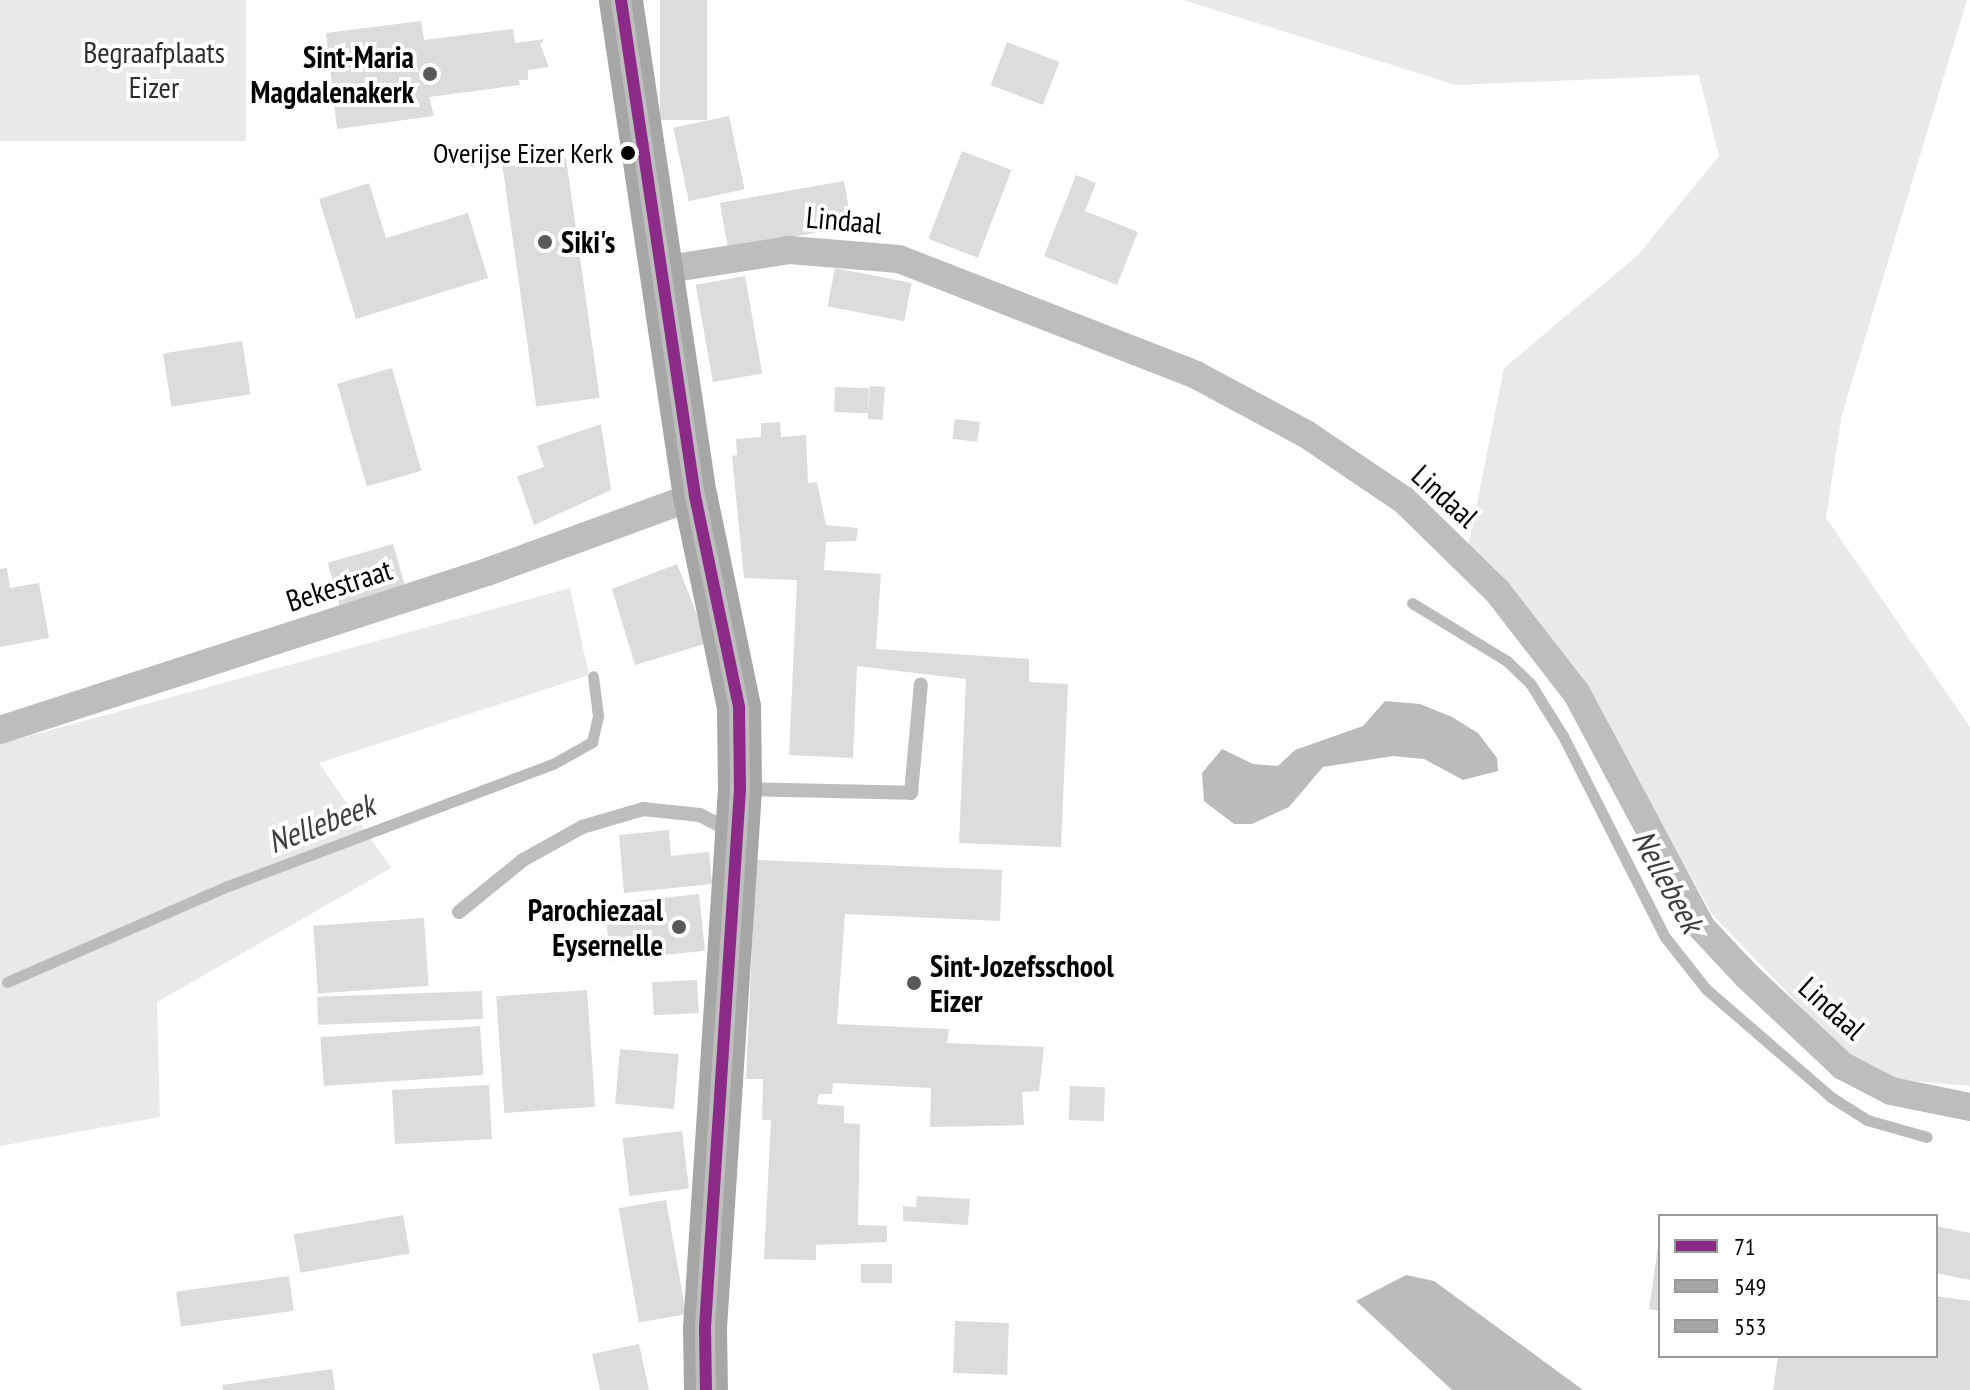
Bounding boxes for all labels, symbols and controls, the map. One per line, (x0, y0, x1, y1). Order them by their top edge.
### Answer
park label: Begraafplaats Eizer (83, 34, 225, 104)
place label: Sint-Maria Magdalenakerk (251, 39, 414, 110)
marker: Sint-Maria Magdalenakerk (421, 65, 439, 83)
place label: Overijse Eizer Kerk (433, 136, 613, 170)
marker: Overijse Eizer Kerk (620, 145, 636, 161)
street label: Lindaal (805, 199, 883, 241)
place label: Siki's (561, 224, 615, 260)
marker: Siki's (536, 233, 554, 251)
street label: Lindaal (1405, 457, 1485, 535)
street label: Bekestraat (282, 551, 396, 619)
water label: Nellebeek (262, 785, 380, 861)
water label: Nellebeek (1624, 823, 1712, 939)
place label: Parochiezaal Eysernelle (528, 892, 663, 962)
marker: Parochiezaal Eysernelle (670, 918, 688, 936)
place label: Sint-Jozefsschool Eizer (930, 948, 1114, 1018)
street label: Lindaal (1792, 969, 1872, 1047)
marker: Sint-Jozefsschool Eizer (905, 974, 923, 992)
legend (1658, 1214, 1938, 1358)
text: 71 (1734, 1231, 1756, 1262)
text: 549 (1734, 1271, 1766, 1302)
text: 553 (1734, 1311, 1766, 1342)

